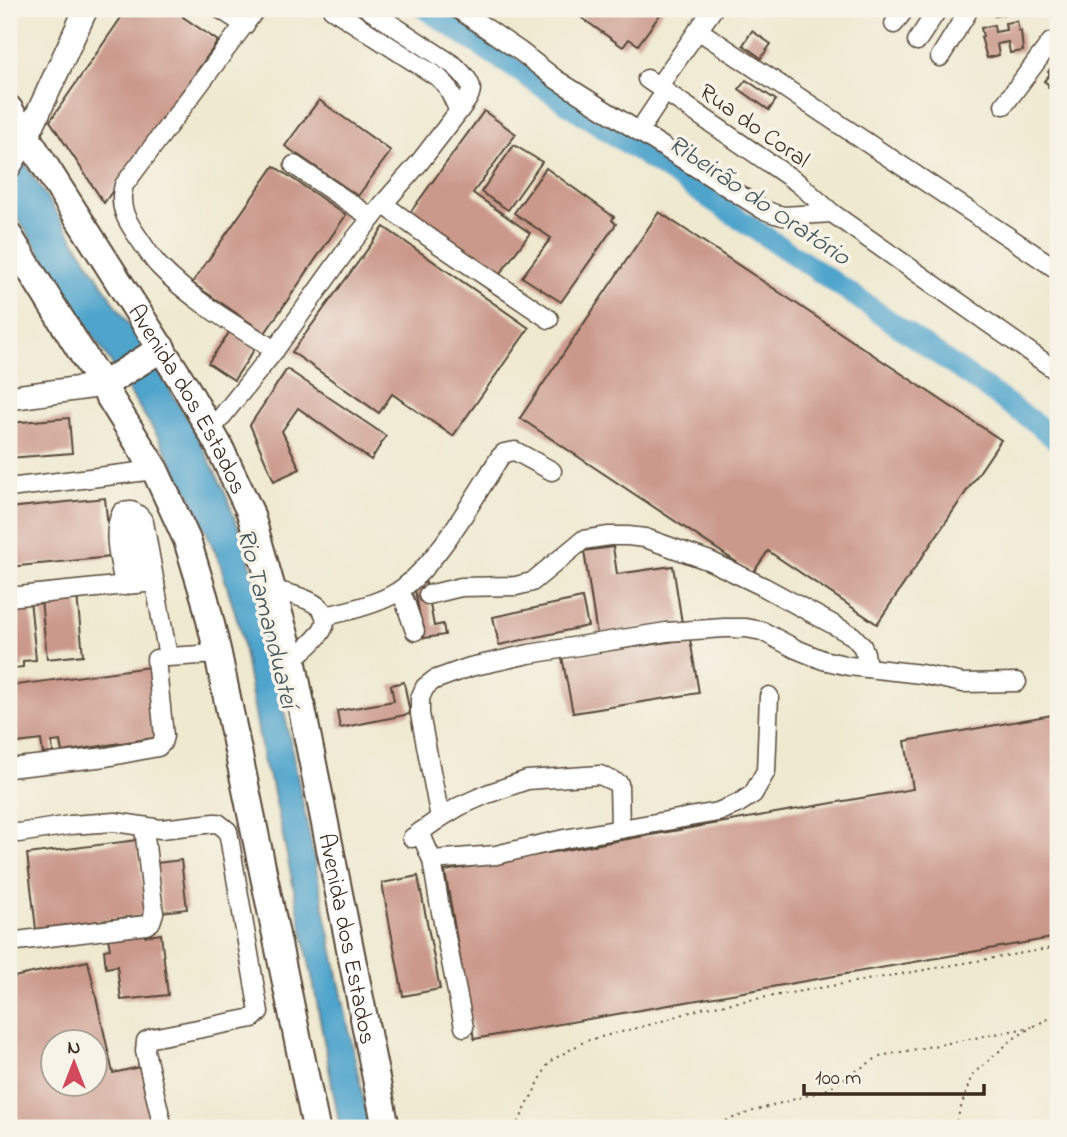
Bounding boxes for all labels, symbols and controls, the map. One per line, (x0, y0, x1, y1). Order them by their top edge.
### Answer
street label: Rua do Coral (691, 76, 816, 178)
water label: Ribeirão do Oratório (660, 126, 858, 278)
street label: Avenida dos Estados (118, 298, 254, 501)
water label: Rio Tamanduateí (225, 525, 308, 717)
street label: Avenida dos Estados (307, 830, 384, 1048)
north arrow (38, 1028, 108, 1098)
text: N (68, 1035, 81, 1062)
scale bar (804, 1053, 985, 1097)
text: 100 m (815, 1064, 861, 1094)

